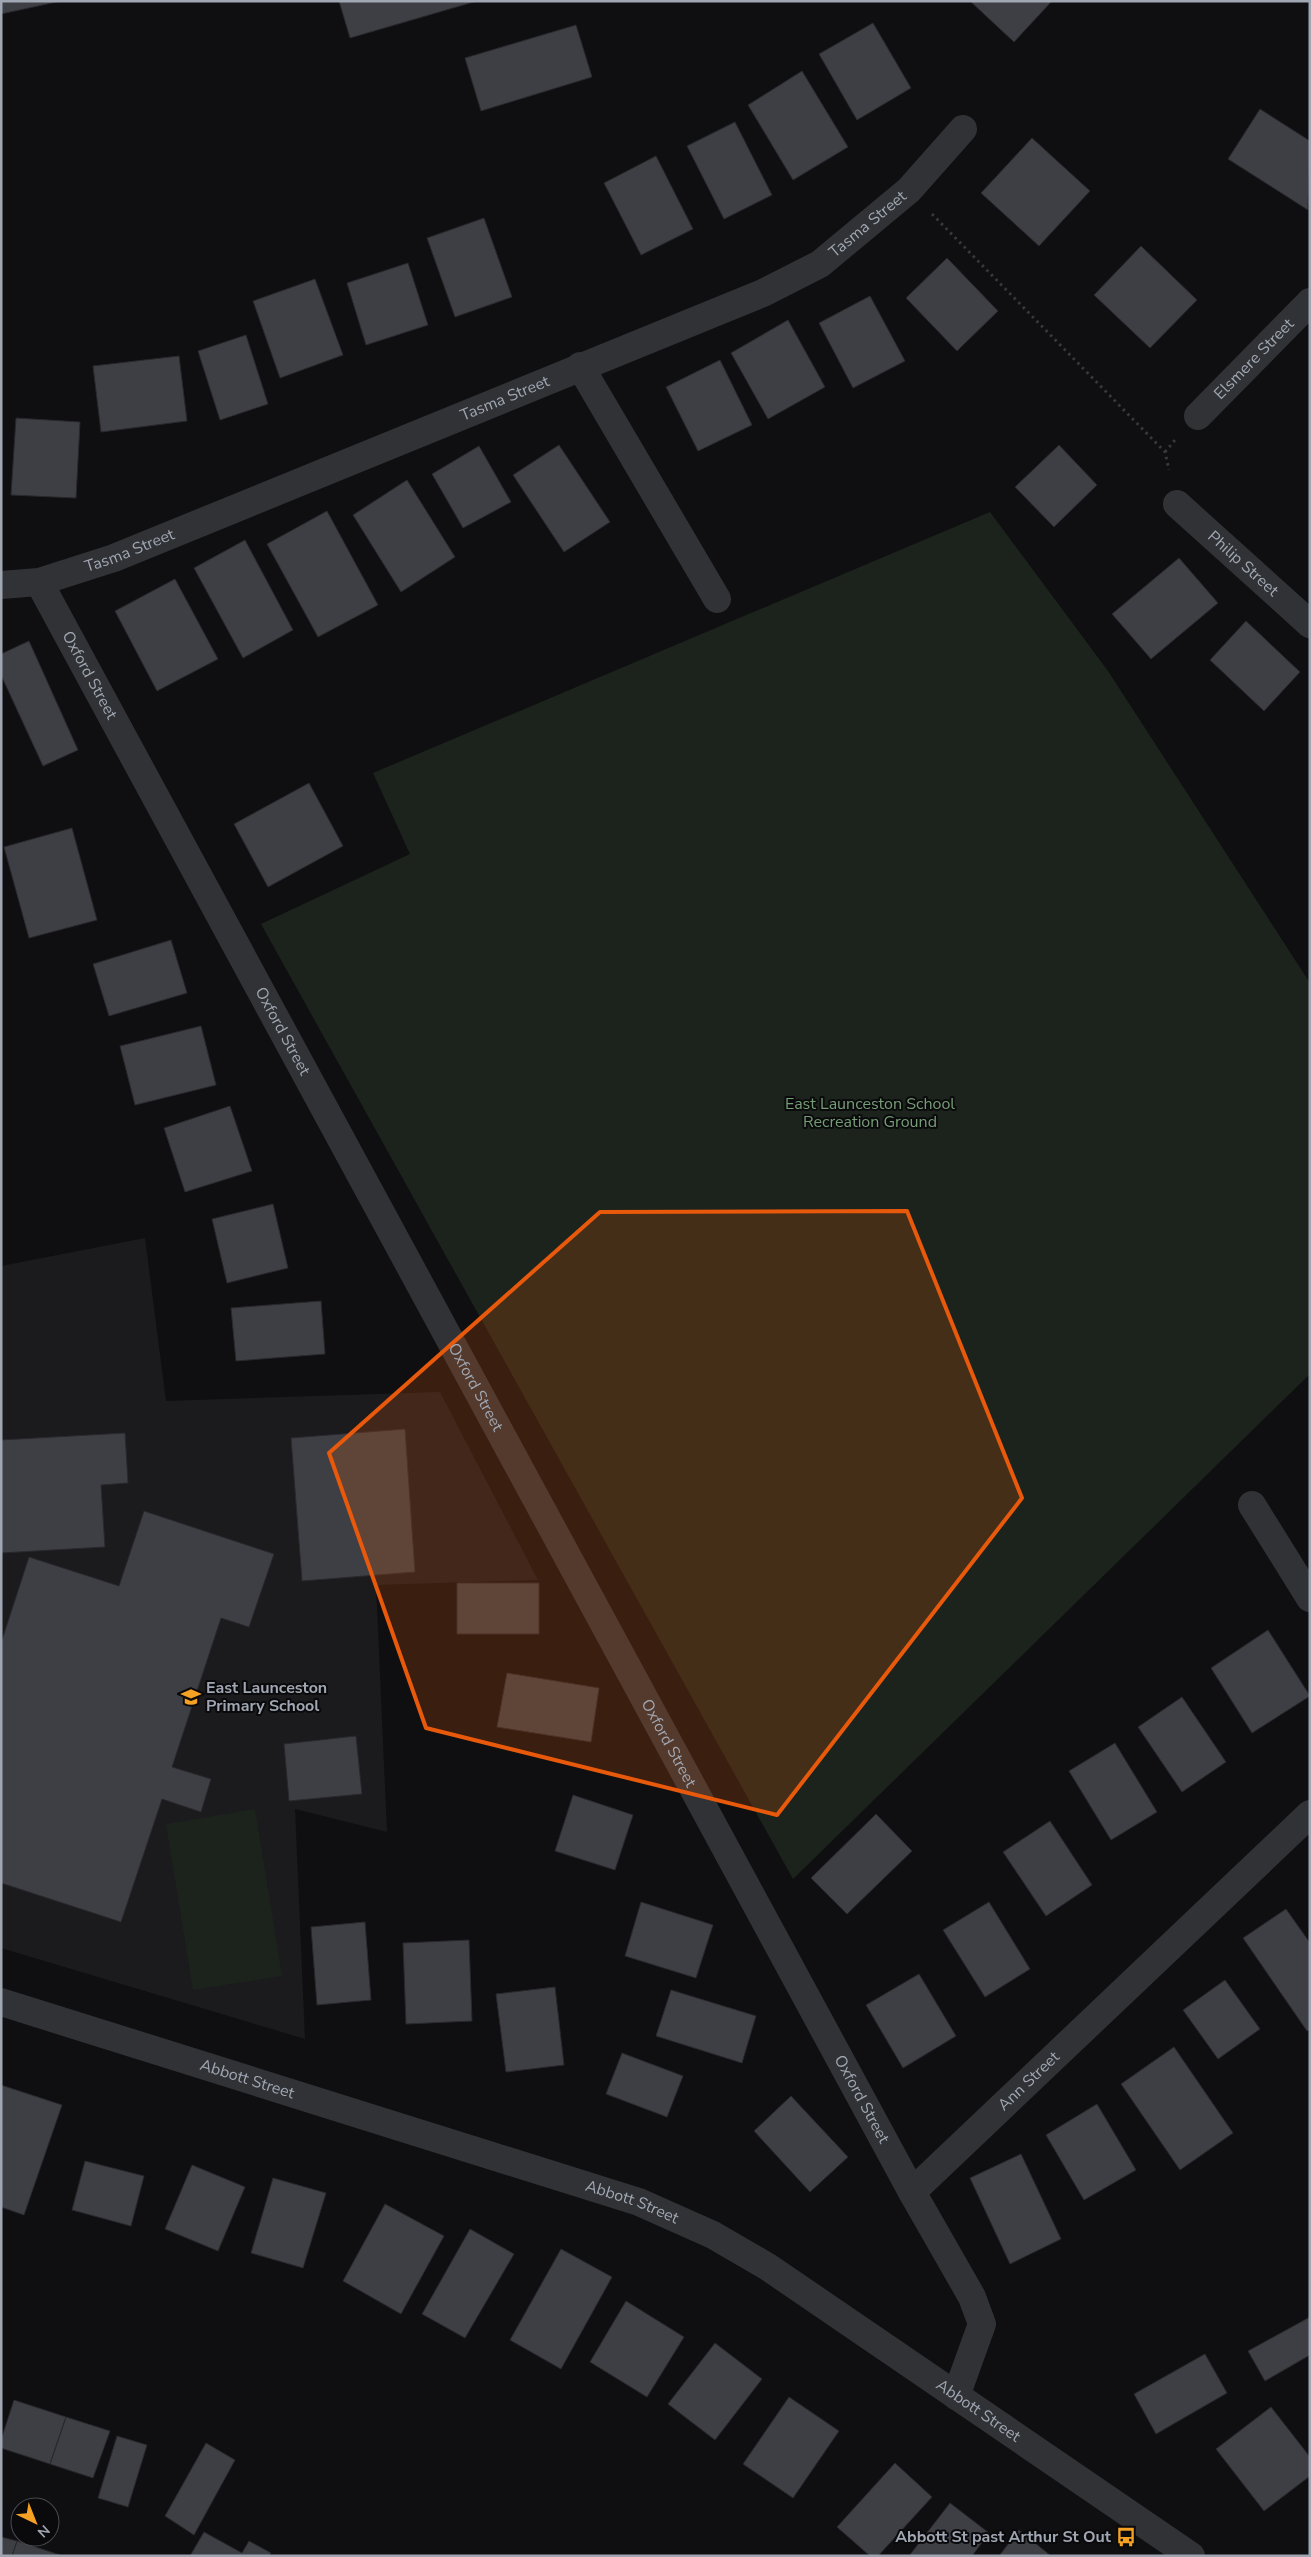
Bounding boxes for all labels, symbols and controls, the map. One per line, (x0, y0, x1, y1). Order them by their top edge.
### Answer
street label: Tasma Street (824, 185, 912, 263)
street label: Elsmere Street (1209, 313, 1299, 404)
street label: Tasma Street (457, 370, 553, 426)
street label: Tasma Street (82, 523, 178, 578)
street label: Philip Street (1203, 526, 1284, 602)
street label: Oxford Street (57, 627, 123, 724)
street label: Oxford Street (250, 983, 316, 1080)
park label: East Launceston School Recreation Ground (785, 1093, 955, 1133)
street label: Oxford Street (443, 1339, 509, 1436)
place label: East Launceston Primary School (206, 1677, 327, 1717)
school or university icon: East Launceston Primary School (180, 1686, 202, 1708)
street label: Oxford Street (636, 1695, 702, 1792)
street label: Ann Street (993, 2046, 1065, 2116)
street label: Oxford Street (829, 2051, 895, 2148)
street label: Abbott Street (197, 2054, 298, 2104)
street label: Abbott Street (583, 2175, 683, 2229)
street label: Abbott Street (932, 2374, 1025, 2448)
north arrow (10, 2497, 60, 2547)
text: N (33, 2521, 54, 2542)
place label: Abbott St past Arthur St Out (895, 2526, 1112, 2548)
bus stop icon: Abbott St past Arthur St Out (1115, 2526, 1137, 2548)

